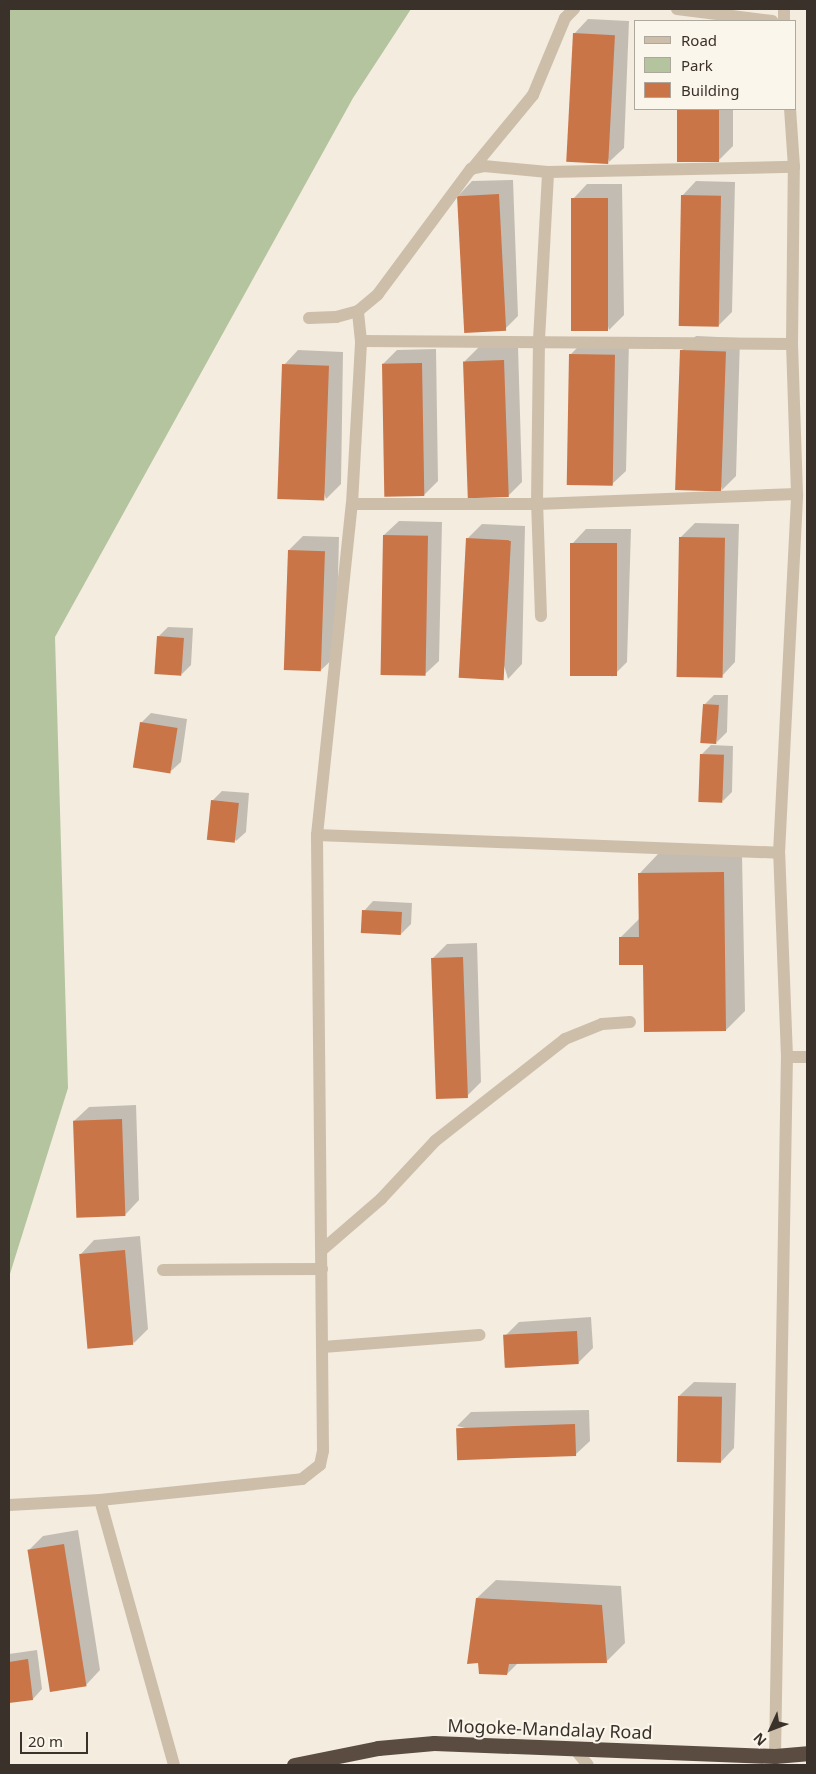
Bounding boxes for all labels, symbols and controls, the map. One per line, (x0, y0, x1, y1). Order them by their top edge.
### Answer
legend (634, 20, 796, 110)
text: Road (681, 30, 717, 50)
text: Park (681, 55, 713, 75)
text: Building (681, 80, 739, 100)
north arrow (746, 1704, 796, 1754)
street label: Mogoke-Mandalay Road (447, 1715, 653, 1743)
scale bar (22, 1722, 90, 1754)
text: N (749, 1729, 771, 1750)
text: 20 m (28, 1731, 63, 1751)

